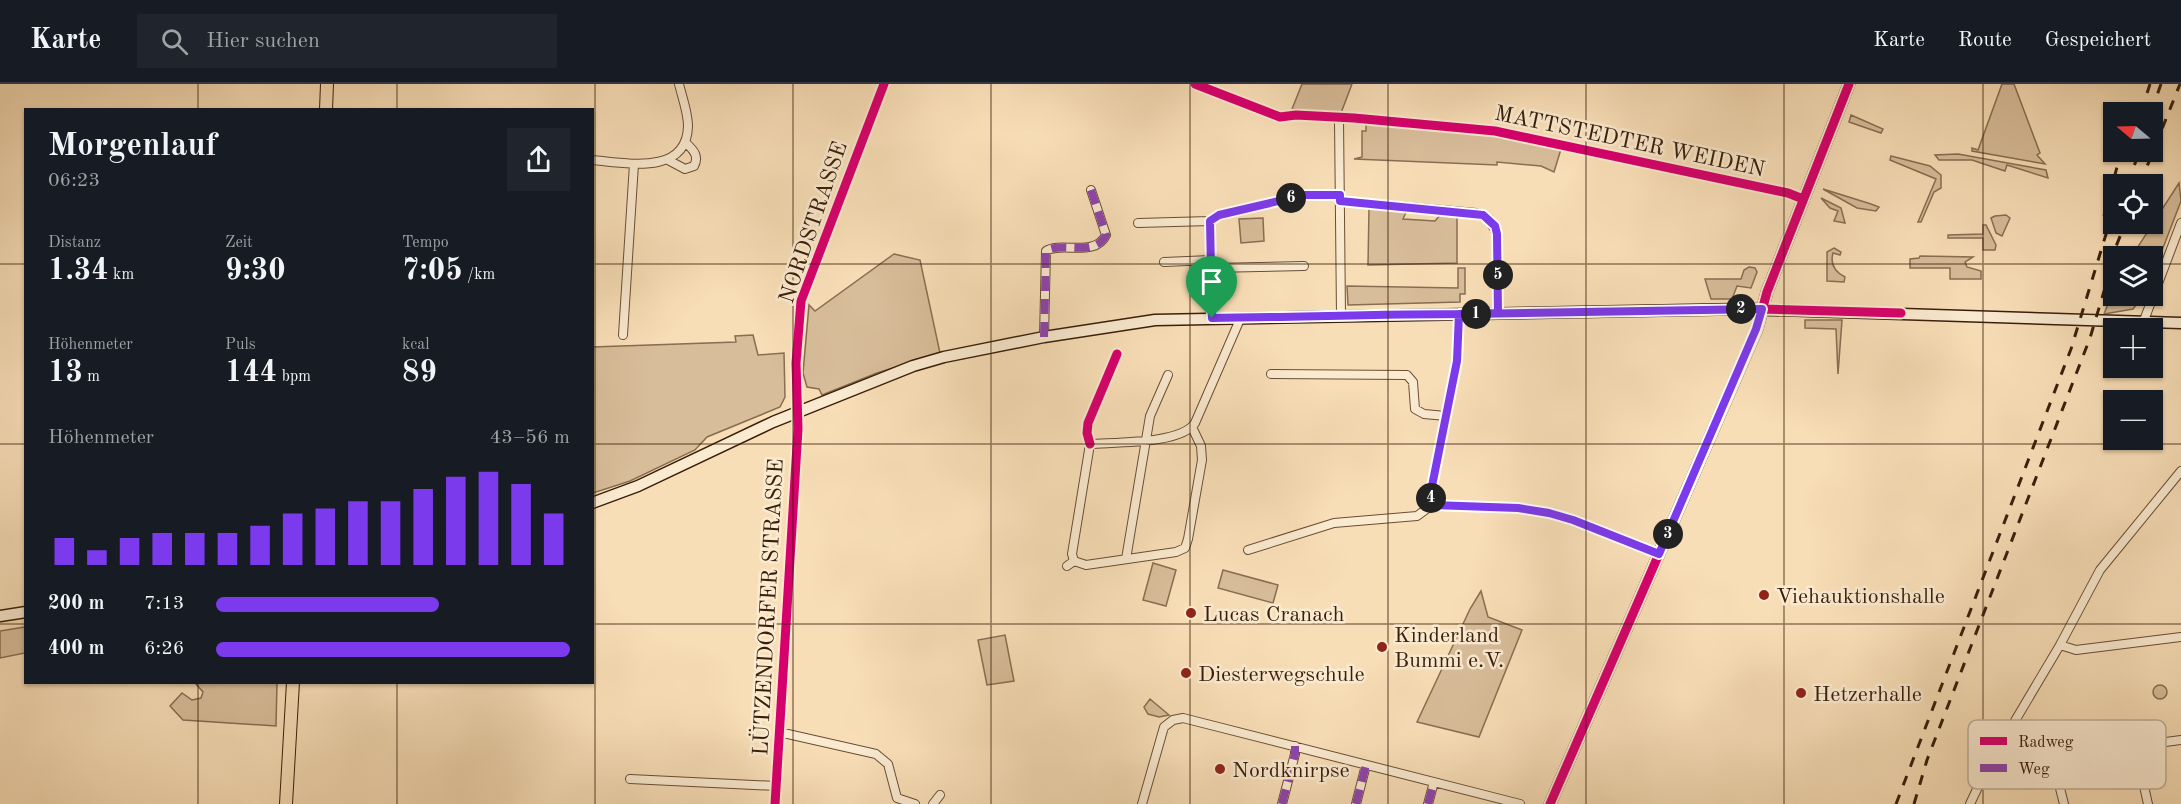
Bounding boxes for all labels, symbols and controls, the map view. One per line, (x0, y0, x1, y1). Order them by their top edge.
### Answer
search box (137, 14, 557, 68)
icon: search (158, 25, 191, 58)
text: Karte (30, 27, 101, 55)
text: Hier suchen (206, 30, 320, 52)
text: Karte (1873, 30, 1925, 51)
text: Route (1958, 30, 2012, 51)
text: Gespeichert (2045, 30, 2151, 51)
north arrow (2103, 102, 2163, 162)
map controls (2103, 102, 2163, 450)
street label: MATTSTEDTER WEIDEN (1492, 103, 1767, 181)
button: share (507, 128, 570, 191)
text: Morgenlauf (48, 130, 217, 163)
street label: NORDSTRASSE (776, 139, 852, 306)
text: 06:23 (48, 171, 100, 191)
button: locate (2103, 174, 2163, 234)
pin: 6 (1276, 183, 1306, 213)
text: 6 (1286, 190, 1296, 206)
text: Distanz (48, 235, 101, 251)
text: Zeit (225, 235, 253, 251)
text: Tempo (402, 235, 449, 251)
button: layers (2103, 246, 2163, 306)
text: 1.34 (48, 256, 109, 286)
text: 9:30 (225, 256, 286, 286)
text: 7:05 (402, 256, 463, 286)
pin (1186, 256, 1237, 318)
pin: 5 (1483, 260, 1513, 290)
icon: arrive (1195, 265, 1228, 298)
text: km (109, 267, 134, 283)
text: /km (463, 267, 495, 283)
text: 5 (1493, 267, 1503, 283)
pin: 2 (1726, 294, 1756, 324)
pin: 1 (1461, 299, 1491, 329)
text: 2 (1736, 301, 1746, 317)
text: 1 (1471, 306, 1481, 322)
button: + (2103, 318, 2163, 378)
text: Höhenmeter (48, 337, 133, 353)
text: Puls (225, 337, 256, 353)
text: kcal (402, 337, 430, 353)
text: 13 (48, 358, 83, 388)
text: 144 (225, 358, 277, 388)
text: 89 (402, 358, 437, 388)
text: m (83, 369, 100, 385)
text: bpm (277, 369, 311, 385)
button: − (2103, 390, 2163, 450)
text: Höhenmeter (48, 428, 154, 448)
text: 43–56 m (490, 428, 570, 448)
street label: LÜTZENDORFER STRASSE (747, 458, 788, 756)
pin: 4 (1416, 483, 1446, 513)
text: 4 (1426, 490, 1436, 506)
pin: 3 (1653, 519, 1683, 549)
text: 3 (1663, 526, 1673, 542)
place label: Viehauktionshalle (1776, 586, 1945, 608)
marker: Viehauktionshalle (1757, 588, 1771, 602)
text: 200 m (48, 594, 104, 614)
text: 7:13 (144, 594, 184, 614)
place label: Lucas Cranach (1203, 604, 1345, 626)
marker: Lucas Cranach (1184, 606, 1198, 620)
place label: Kinderland Bummi e.V. (1394, 625, 1504, 672)
text: 400 m (48, 639, 104, 659)
text: 6:26 (144, 639, 184, 659)
marker: Kinderland Bummi e.V. (1375, 640, 1389, 654)
place label: Diesterwegschule (1198, 664, 1365, 686)
marker: Diesterwegschule (1179, 666, 1193, 680)
place label: Hetzerhalle (1813, 684, 1922, 706)
marker: Hetzerhalle (1794, 686, 1808, 700)
legend (1968, 720, 2166, 789)
text: Radweg (2018, 735, 2074, 751)
place label: Nordknirpse (1232, 760, 1350, 782)
marker: Nordknirpse (1213, 762, 1227, 776)
text: Weg (2018, 762, 2050, 778)

